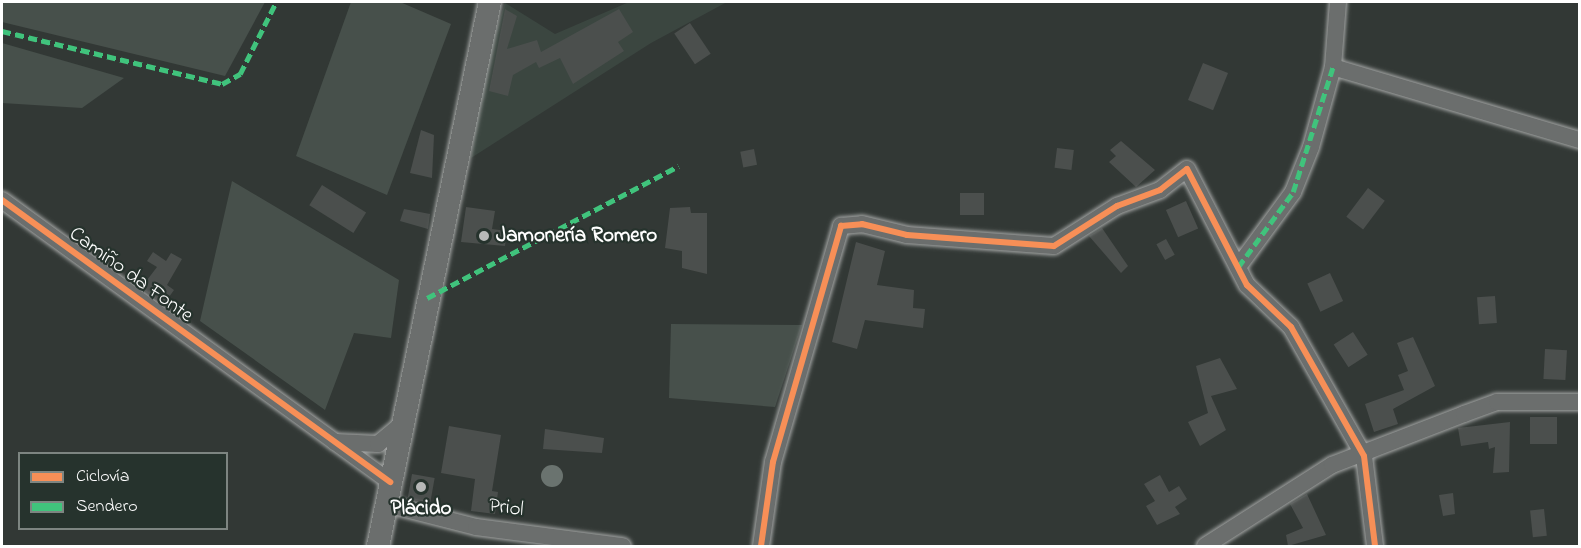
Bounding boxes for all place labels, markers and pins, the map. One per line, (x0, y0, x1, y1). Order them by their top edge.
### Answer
place label: Jamonería Romero (496, 223, 657, 249)
marker: Jamonería Romero (477, 229, 491, 243)
marker: Plácido (414, 480, 428, 494)
place label: Plácido (391, 496, 451, 522)

